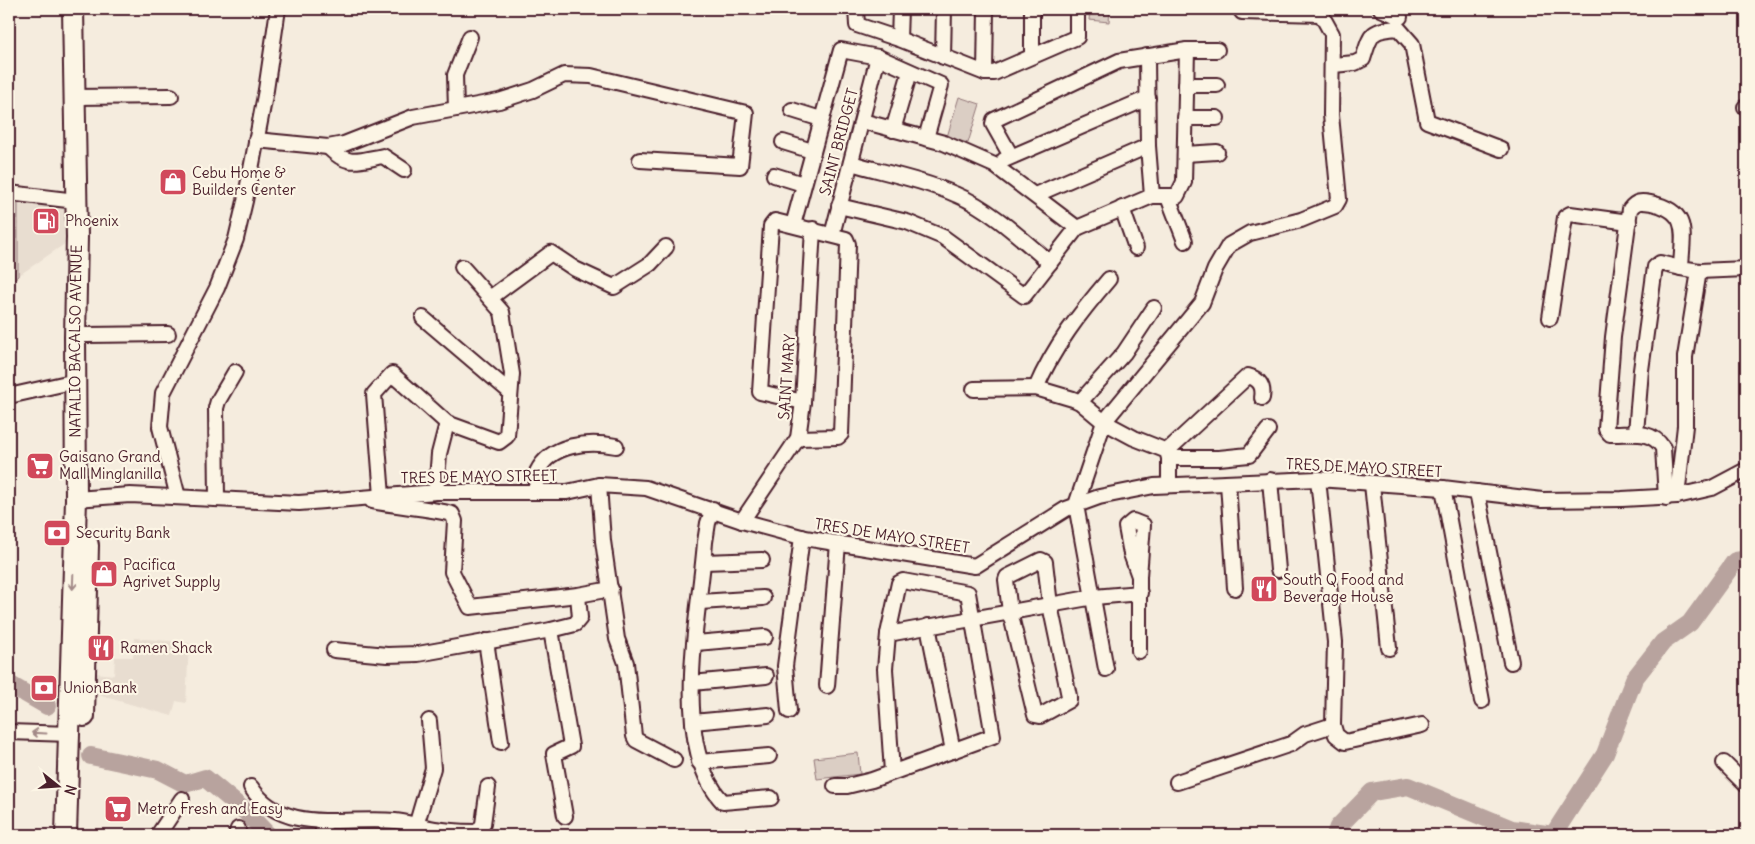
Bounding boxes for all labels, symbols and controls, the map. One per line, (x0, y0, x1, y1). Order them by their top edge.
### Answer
street label: SAINT BRIDGET (815, 86, 862, 198)
place label: Cebu Home & Builders Center (192, 163, 296, 199)
shop icon: Cebu Home & Builders Center (158, 167, 188, 197)
fuel station icon: Phoenix (31, 206, 61, 236)
place label: Phoenix (65, 211, 119, 230)
street label: NATALIO BACALSO AVENUE (65, 244, 86, 438)
street label: SAINT MARY (774, 333, 799, 420)
place label: Gaisano Grand Mall Minglanilla (59, 447, 162, 483)
supermarket icon: Gaisano Grand Mall Minglanilla (25, 451, 55, 481)
street label: TRES DE MAYO STREET (1285, 454, 1443, 481)
street label: TRES DE MAYO STREET (401, 466, 558, 487)
street label: TRES DE MAYO STREET (813, 514, 971, 557)
bank icon: Security Bank (42, 518, 72, 548)
place label: Security Bank (76, 523, 171, 542)
place label: Pacifica Agrivet Supply (123, 555, 221, 591)
shop icon: Pacifica Agrivet Supply (89, 559, 119, 589)
place label: South Q Food and Beverage House (1283, 570, 1404, 606)
one-way arrow (68, 574, 78, 590)
restaurant icon: South Q Food and Beverage House (1249, 574, 1279, 604)
restaurant icon: Ramen Shack (86, 633, 116, 663)
place label: Ramen Shack (120, 638, 213, 657)
bank icon: UnionBank (29, 673, 59, 703)
place label: UnionBank (63, 678, 137, 697)
one-way arrow (31, 728, 48, 738)
north arrow (32, 762, 82, 812)
text: N (60, 783, 80, 797)
supermarket icon: Metro Fresh and Easy (103, 794, 133, 824)
place label: Metro Fresh and Easy (137, 799, 283, 818)

